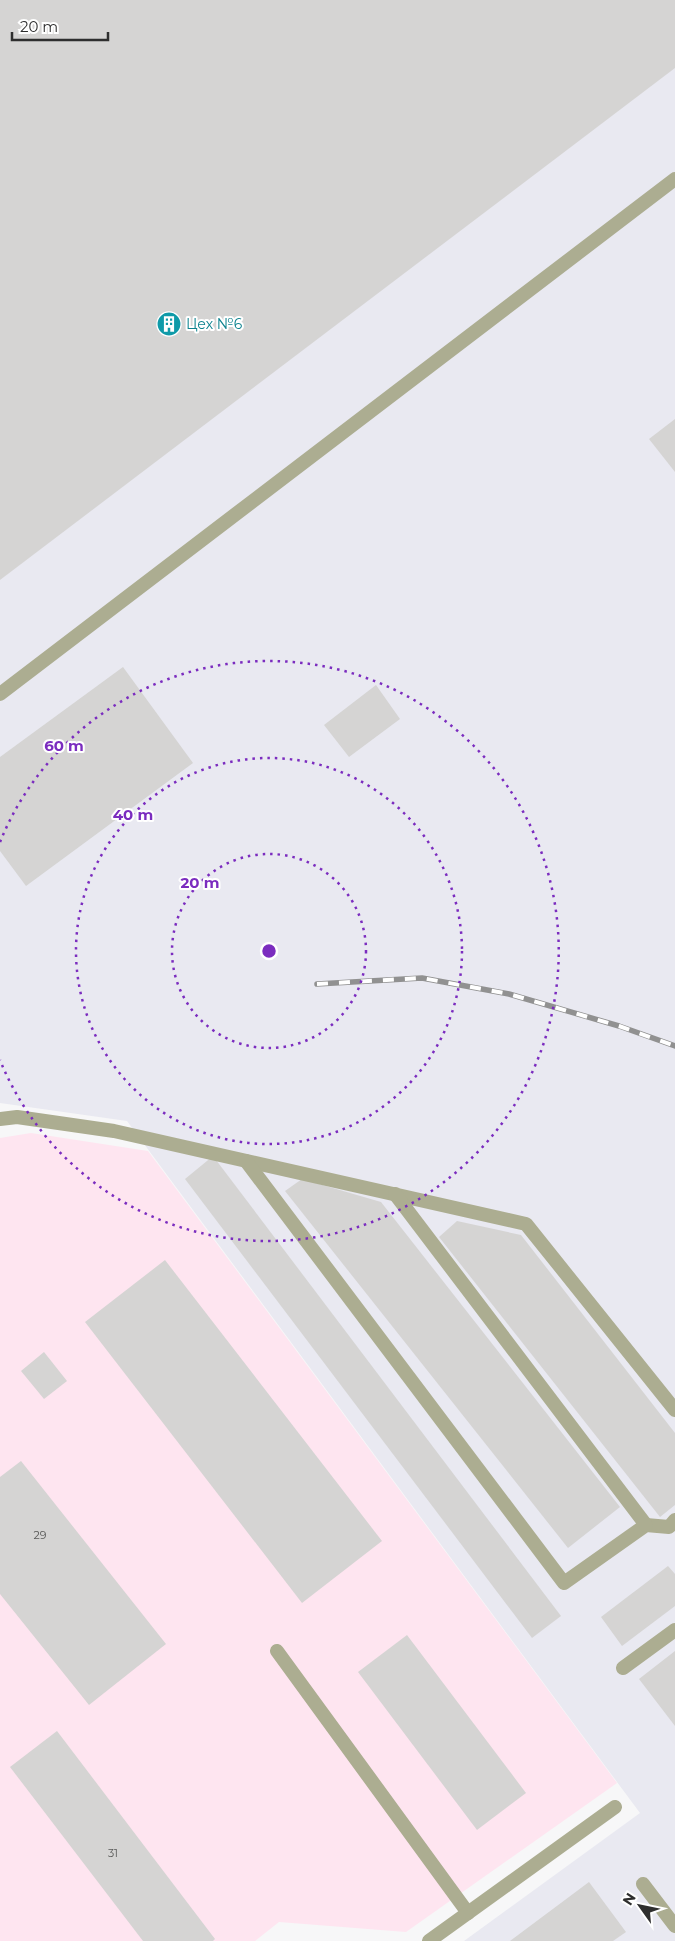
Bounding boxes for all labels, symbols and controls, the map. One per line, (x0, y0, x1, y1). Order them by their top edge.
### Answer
scale bar (12, 10, 109, 42)
text: 20 m (20, 17, 58, 36)
building icon: Цех №6 (156, 311, 182, 337)
place label: Цех №6 (186, 315, 243, 333)
text: 60 m (44, 736, 84, 755)
text: 40 m (113, 805, 153, 824)
text: 20 m (180, 873, 220, 892)
centre of rings (260, 942, 278, 960)
house number: 29 (34, 1528, 47, 1542)
house number: 31 (108, 1846, 118, 1860)
north arrow (615, 1881, 665, 1931)
text: N (618, 1889, 640, 1909)

